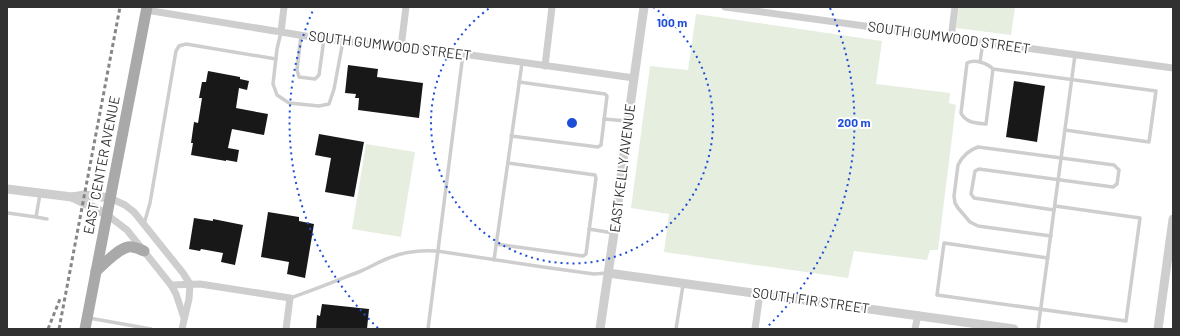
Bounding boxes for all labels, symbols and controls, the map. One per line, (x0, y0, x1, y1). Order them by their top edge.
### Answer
text: 100 m (657, 15, 687, 29)
street label: SOUTH GUMWOOD STREET (867, 17, 1031, 57)
street label: SOUTH GUMWOOD STREET (308, 27, 472, 63)
street label: EAST CENTER AVENUE (79, 94, 123, 236)
street label: EAST KELLY AVENUE (606, 103, 638, 233)
text: 200 m (838, 115, 870, 129)
centre of rings (565, 116, 579, 130)
street label: SOUTH FIR STREET (751, 283, 871, 317)

